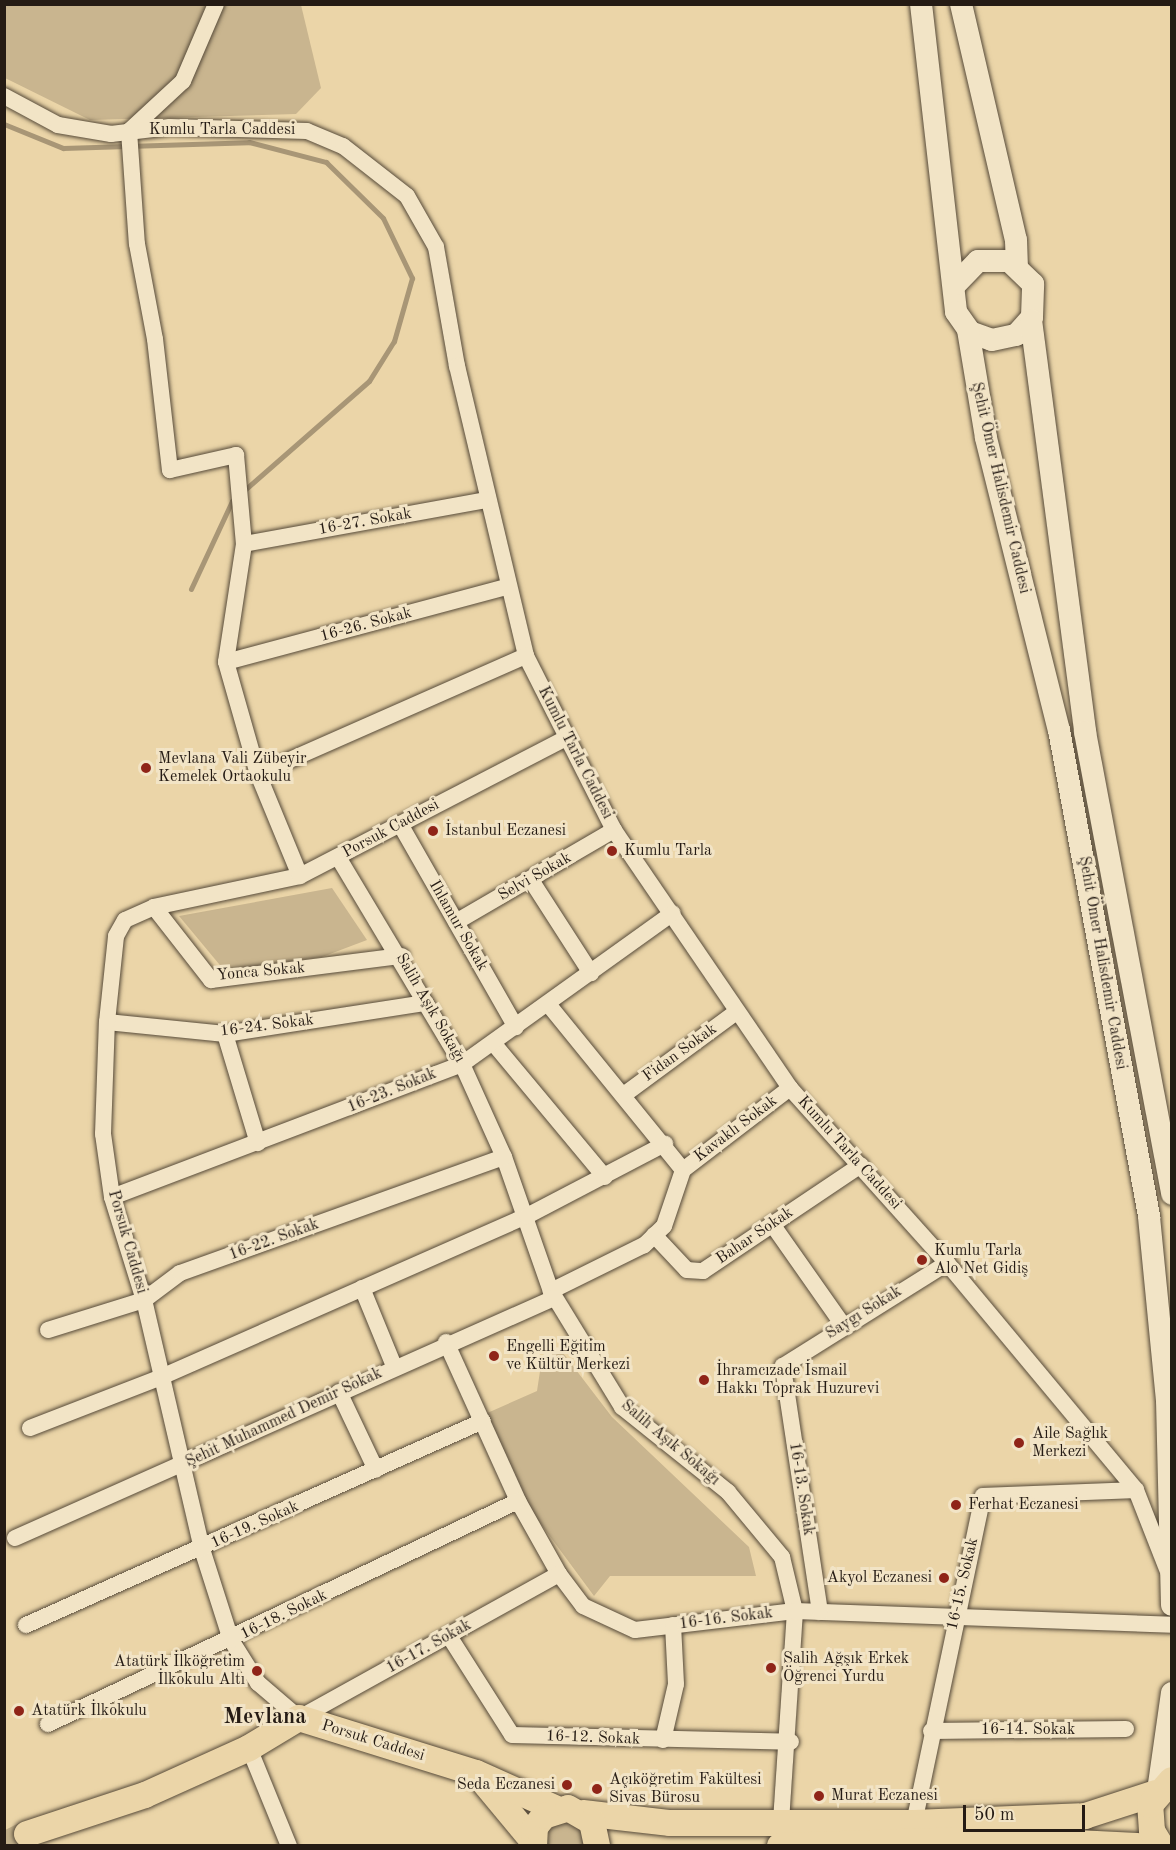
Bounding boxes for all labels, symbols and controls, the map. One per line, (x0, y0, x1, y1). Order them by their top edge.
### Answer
street label: Kumlu Tarla Caddesi (149, 120, 295, 140)
street label: Şehit Ömer Halisdemir Caddesi (966, 380, 1034, 596)
street label: 16-27. Sokak (317, 504, 413, 540)
street label: 16-26. Sokak (318, 604, 414, 646)
street label: Kumlu Tarla Caddesi (533, 683, 617, 823)
place label: Mevlana Vali Zübeyir Kemelek Ortaokulu (158, 749, 306, 787)
marker: Mevlana Vali Zübeyir Kemelek Ortaokulu (139, 761, 153, 775)
street label: Porsuk Caddesi (339, 795, 443, 863)
place label: İstanbul Eczanesi (445, 821, 566, 841)
marker: İstanbul Eczanesi (426, 824, 440, 838)
place label: Kumlu Tarla (624, 841, 712, 861)
marker: Kumlu Tarla (605, 844, 619, 858)
street label: Selvi Sokak (495, 848, 575, 906)
street label: Şehit Ömer Halisdemir Caddesi (1074, 855, 1130, 1071)
street label: Ihlamur Sokak (424, 877, 492, 975)
street label: Salih Aşık Sokağı (391, 950, 469, 1066)
street label: Yonca Sokak (216, 959, 306, 985)
street label: 16-24. Sokak (219, 1011, 315, 1041)
street label: Fidan Sokak (639, 1020, 721, 1086)
street label: 16-23. Sokak (345, 1064, 439, 1118)
street label: Kavaklı Sokak (691, 1091, 781, 1167)
street label: Kumlu Tarla Caddesi (793, 1092, 905, 1214)
street label: Porsuk Caddesi (103, 1188, 151, 1296)
street label: Bahar Sokak (713, 1203, 797, 1269)
street label: 16-22. Sokak (226, 1215, 322, 1265)
place label: Kumlu Tarla Alo Net Gidiş (934, 1241, 1028, 1279)
marker: Kumlu Tarla Alo Net Gidiş (915, 1253, 929, 1267)
street label: Saygı Sokak (822, 1282, 906, 1344)
place label: Engelli Eğitim ve Kültür Merkezi (506, 1337, 630, 1375)
marker: Engelli Eğitim ve Kültür Merkezi (487, 1349, 501, 1363)
place label: İhramcızade İsmail Hakkı Toprak Huzurevi (716, 1361, 879, 1399)
street label: Şehit Muhammed Demir Sokak (183, 1364, 385, 1472)
marker: İhramcızade İsmail Hakkı Toprak Huzurevi (697, 1373, 711, 1387)
street label: Salih Aşık Sokağı (617, 1396, 723, 1490)
place label: Aile Sağlık Merkezi (1032, 1424, 1108, 1462)
marker: Aile Sağlık Merkezi (1010, 1434, 1028, 1452)
street label: 16-13. Sokak (784, 1441, 818, 1537)
place label: Ferhat Eczanesi (968, 1495, 1078, 1515)
street label: 16-19. Sokak (208, 1497, 302, 1553)
marker: Ferhat Eczanesi (949, 1498, 963, 1512)
street label: 16-15. Sokak (943, 1536, 983, 1632)
place label: Akyol Eczanesi (827, 1568, 932, 1588)
marker: Akyol Eczanesi (937, 1571, 951, 1585)
street label: 16-18. Sokak (237, 1586, 331, 1644)
street label: 16-16. Sokak (678, 1604, 774, 1634)
street label: 16-17. Sokak (383, 1616, 475, 1678)
place label: Salih Ağşık Erkek Öğrenci Yurdu (783, 1649, 909, 1687)
place label: Atatürk İlköğretim İlkokulu Altı (114, 1652, 245, 1690)
marker: Salih Ağşık Erkek Öğrenci Yurdu (764, 1661, 778, 1675)
marker: Atatürk İlköğretim İlkokulu Altı (250, 1664, 264, 1678)
place label: Atatürk İlkokulu (31, 1701, 147, 1721)
marker: Atatürk İlkokulu (12, 1704, 26, 1718)
district label: Mevlana (224, 1705, 306, 1731)
street label: Porsuk Caddesi (319, 1716, 427, 1766)
street label: 16-14. Sokak (981, 1720, 1075, 1740)
street label: 16-12. Sokak (545, 1727, 641, 1749)
place label: Açıköğretim Fakültesi Sivas Bürosu (609, 1770, 762, 1808)
place label: Seda Eczanesi (457, 1775, 555, 1795)
marker: Seda Eczanesi (560, 1778, 574, 1792)
marker: Açıköğretim Fakültesi Sivas Bürosu (590, 1782, 604, 1796)
place label: Murat Eczanesi (831, 1786, 938, 1806)
marker: Murat Eczanesi (812, 1789, 826, 1803)
scale bar (966, 1793, 1088, 1831)
text: 50 m (974, 1806, 1014, 1824)

